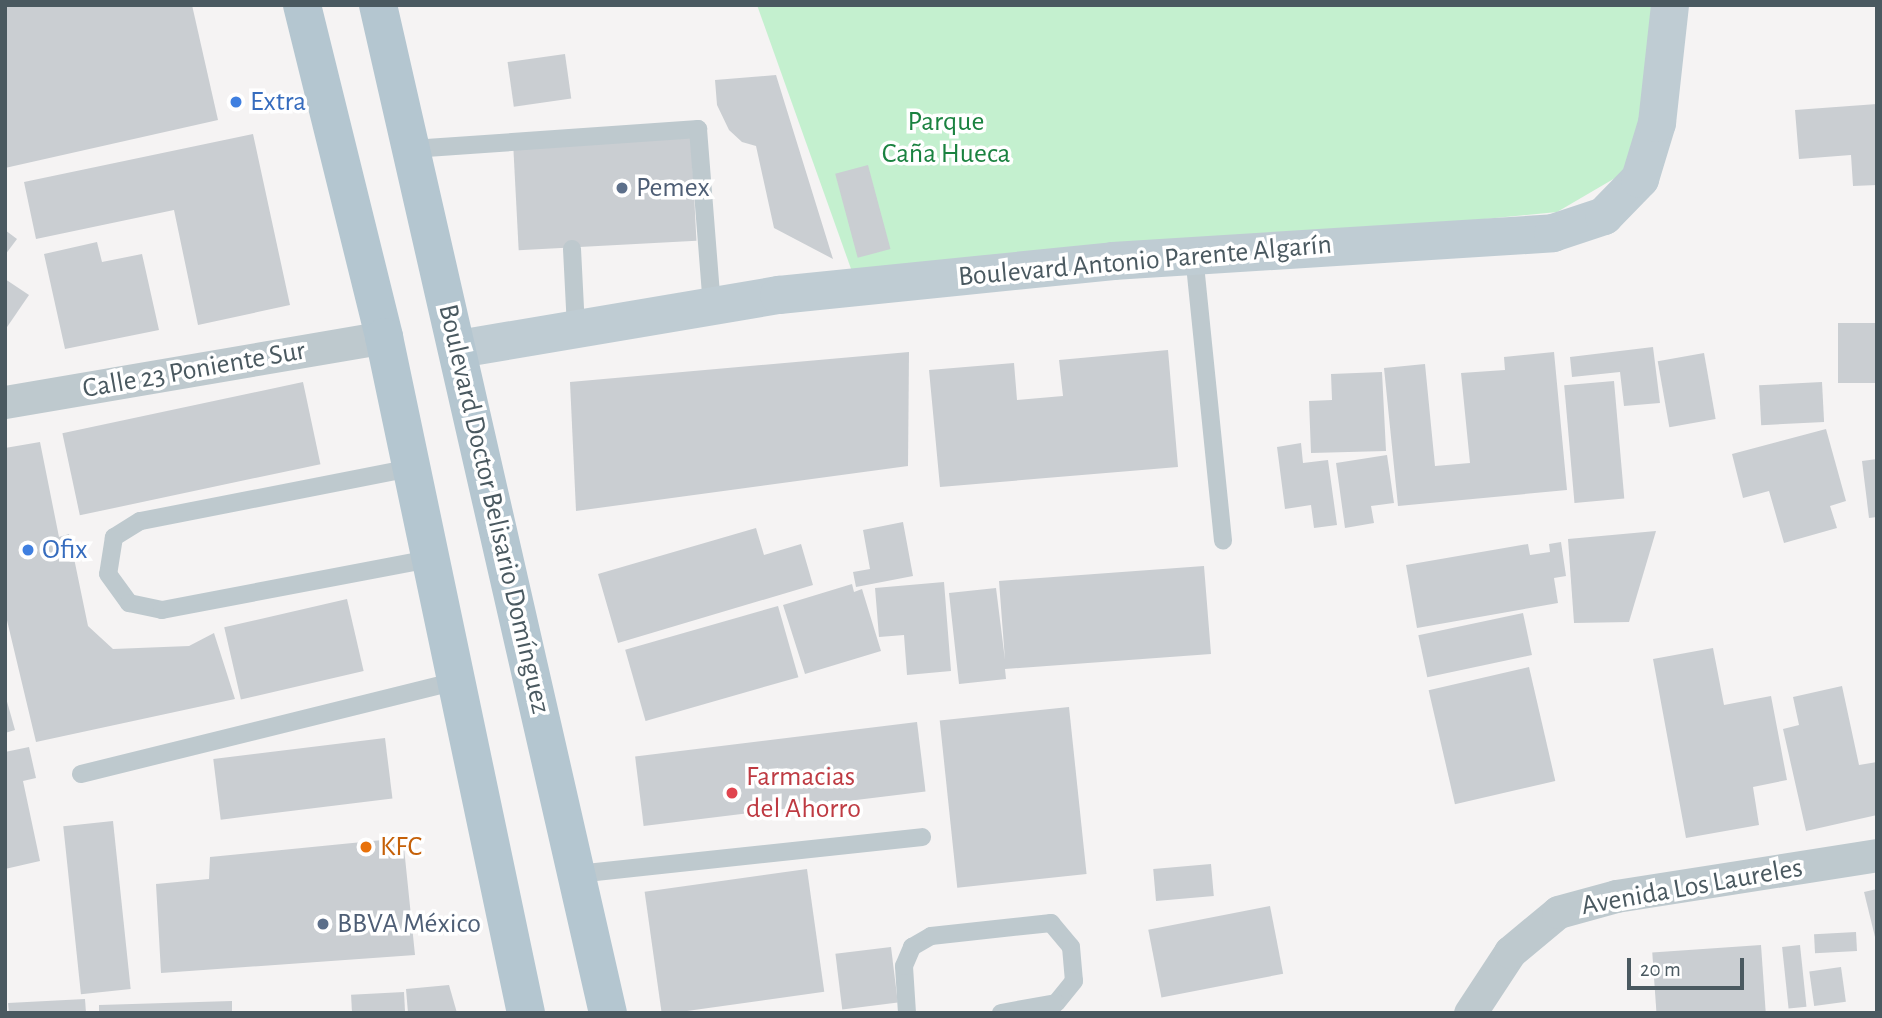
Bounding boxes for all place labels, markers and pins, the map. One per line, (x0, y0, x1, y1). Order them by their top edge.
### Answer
place label: Extra (250, 85, 306, 119)
marker: Extra (228, 94, 244, 110)
place label: Pemex (636, 171, 710, 205)
marker: Pemex (614, 180, 630, 196)
place label: Ofix (42, 533, 87, 567)
marker: Ofix (20, 542, 36, 558)
place label: Farmacias del Ahorro (746, 760, 861, 826)
marker: Farmacias del Ahorro (724, 785, 740, 801)
place label: KFC (380, 830, 422, 864)
marker: KFC (358, 839, 374, 855)
place label: BBVA México (337, 907, 481, 941)
marker: BBVA México (315, 916, 331, 932)

